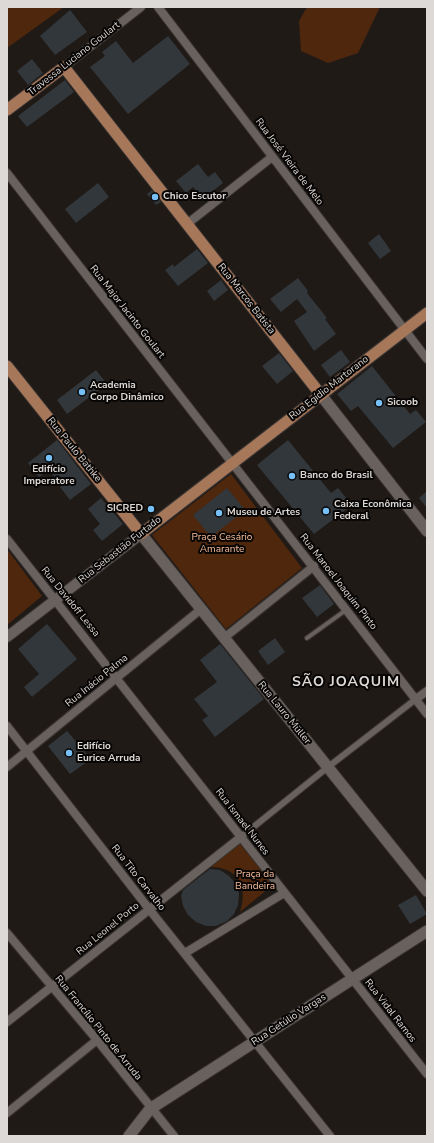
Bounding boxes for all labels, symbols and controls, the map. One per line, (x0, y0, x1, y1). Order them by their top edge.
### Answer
street label: Travessa Luciano Goulart (26, 20, 122, 98)
street label: Rua José Vieira de Melo (252, 116, 326, 208)
place label: Chico Escutor (163, 191, 226, 203)
marker: Chico Escutor (150, 192, 160, 202)
street label: Rua Marcos Batista (215, 261, 277, 337)
street label: Rua Major Jacinto Goulart (87, 263, 167, 361)
street label: Rua Egídio Martorano (287, 353, 371, 423)
place label: Academia Corpo Dinâmico (90, 380, 164, 404)
marker: Academia Corpo Dinâmico (77, 387, 87, 397)
place label: Sicoob (387, 397, 418, 409)
marker: Sicoob (374, 398, 384, 408)
street label: Rua Paulo Bathke (44, 415, 104, 485)
marker: Edifício Imperatore (44, 453, 54, 463)
place label: Edifício Imperatore (23, 464, 75, 488)
place label: Banco do Brasil (300, 470, 373, 482)
marker: Banco do Brasil (287, 471, 297, 481)
place label: Caixa Econômica Federal (334, 499, 412, 522)
place label: SICRED (107, 503, 143, 515)
marker: SICRED (146, 504, 156, 514)
marker: Caixa Econômica Federal (321, 506, 331, 516)
place label: Museu de Artes (227, 507, 300, 519)
marker: Museu de Artes (214, 508, 224, 518)
street label: Rua Sebastião Furtado (76, 514, 164, 586)
park label: Praça Cesário Amarante (192, 532, 252, 556)
street label: Rua Manoel Joaquim Pinto (297, 532, 379, 632)
street label: Rua Davidoff Lessa (38, 565, 102, 639)
street label: Rua Inácio Palma (63, 652, 131, 710)
district label: SÃO JOAQUIM (292, 675, 400, 691)
street label: Rua Lauro Müller (255, 679, 313, 747)
place label: Edifício Eurice Arruda (77, 741, 141, 764)
marker: Edifício Eurice Arruda (64, 748, 74, 758)
street label: Rua Ismael Nunes (212, 786, 272, 858)
street label: Rua Tito Carvalho (109, 843, 167, 913)
park label: Praça da Bandeira (235, 869, 275, 892)
street label: Rua Leonel Porto (74, 900, 142, 958)
street label: Rua Francílio Pinto de Arruda (52, 973, 144, 1083)
street label: Rua Vidal Ramos (362, 977, 418, 1045)
street label: Rua Getúlio Vargas (250, 991, 328, 1049)

